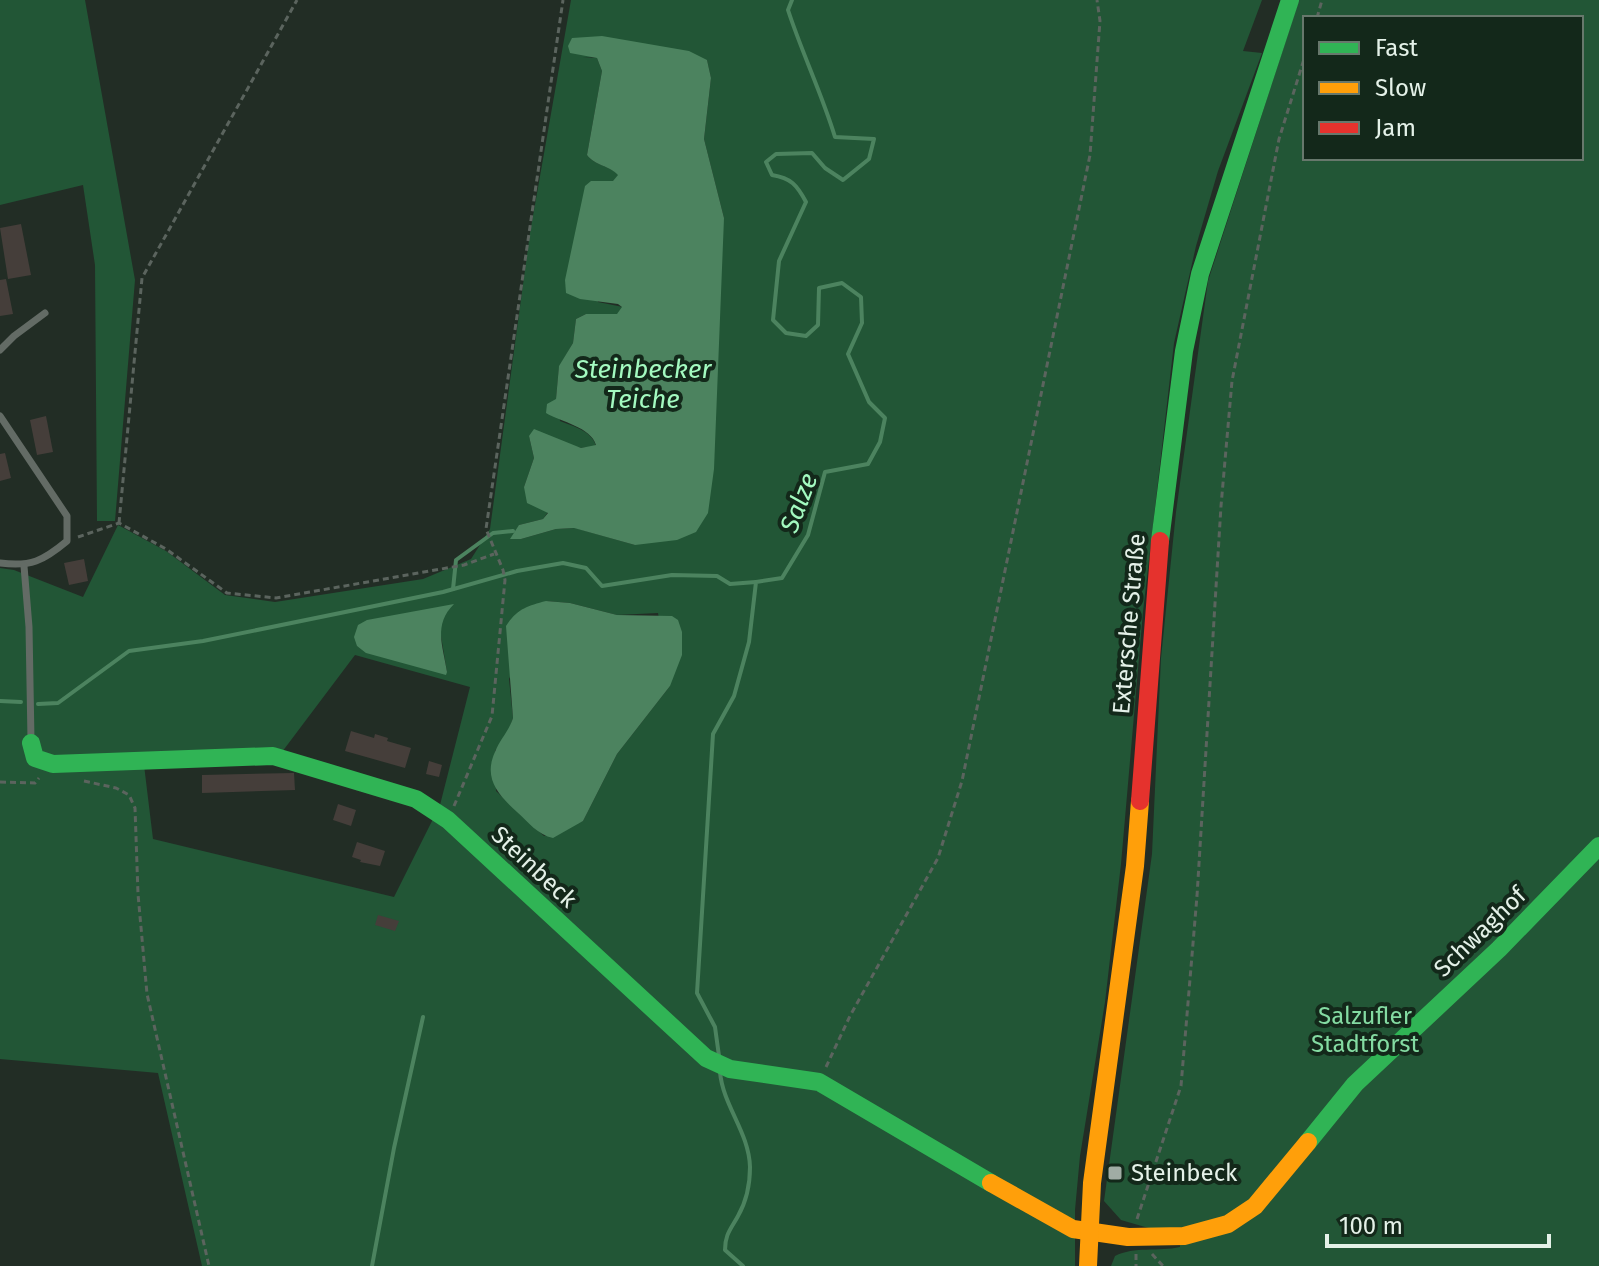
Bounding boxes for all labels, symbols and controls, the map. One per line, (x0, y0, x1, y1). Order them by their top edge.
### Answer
legend (1303, 16, 1583, 160)
text: Fast (1375, 34, 1418, 62)
text: Slow (1375, 74, 1426, 102)
text: Jam (1375, 114, 1416, 142)
water label: Steinbecker Teiche (574, 354, 712, 415)
water label: Salze (773, 469, 824, 538)
street label: Extersche Straße (1107, 532, 1151, 716)
street label: Steinbeck (486, 820, 583, 914)
street label: Schwaghof (1428, 880, 1533, 983)
park label: Salzufler Stadtforst (1311, 1002, 1419, 1058)
place label: Steinbeck (1131, 1159, 1238, 1187)
marker: Steinbeck (1106, 1164, 1124, 1182)
scale bar (1327, 1198, 1549, 1248)
text: 100 m (1339, 1212, 1403, 1240)

